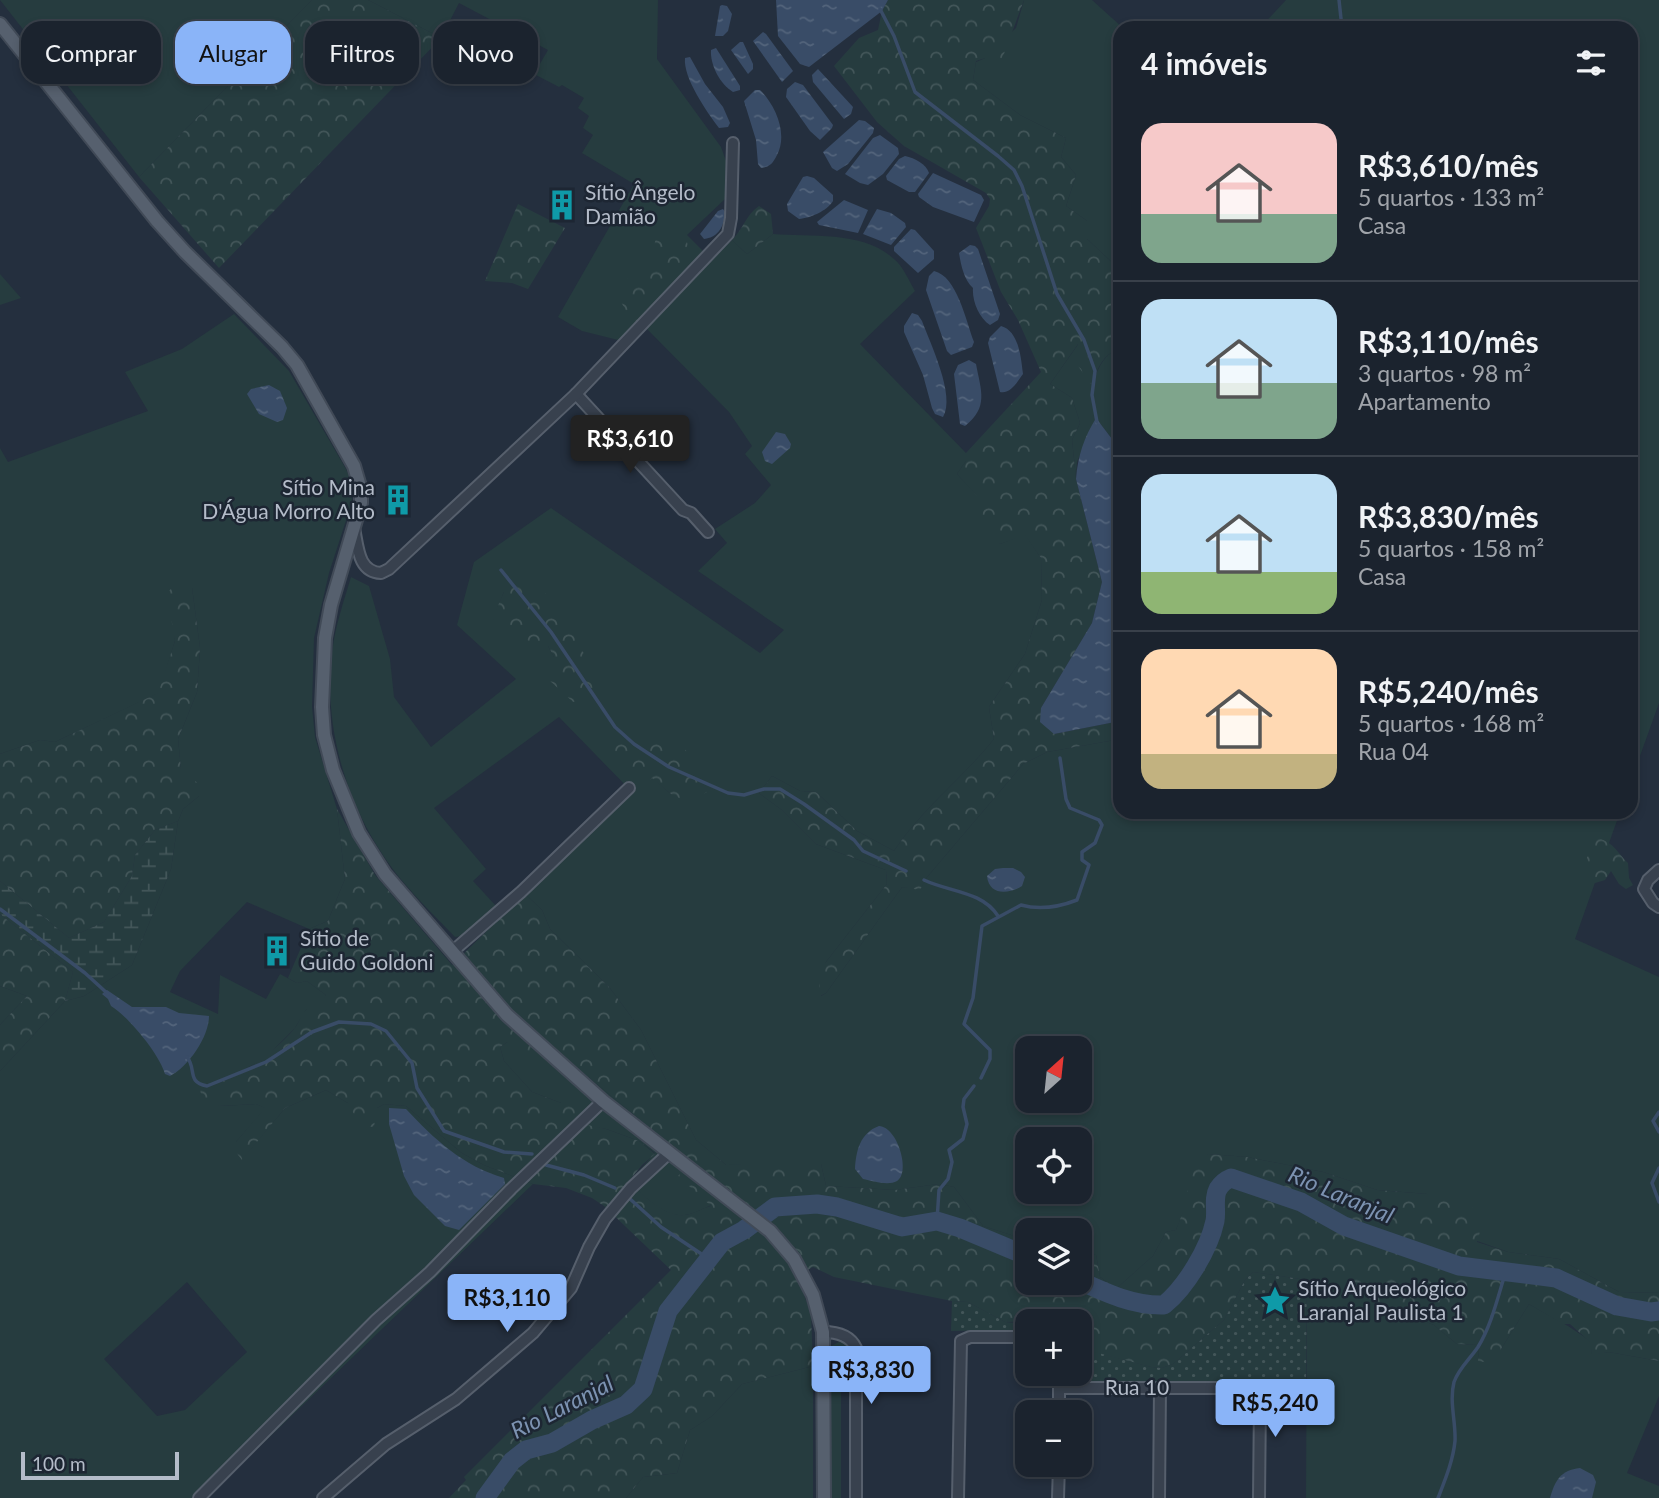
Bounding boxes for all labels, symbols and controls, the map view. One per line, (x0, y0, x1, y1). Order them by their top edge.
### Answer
chip: Comprar (21, 21, 161, 84)
chip: Alugar (175, 21, 291, 84)
chip: Filtros (305, 21, 419, 84)
chip: Novo (433, 21, 538, 84)
icon: filters (1572, 44, 1610, 82)
text: 4 imóveis (1141, 45, 1267, 81)
text: R$3,610/mês (1358, 147, 1539, 183)
icon: home (1197, 151, 1281, 235)
place label: Sítio Ângelo Damião (585, 179, 696, 228)
text: 5 quartos · 133 m² (1358, 183, 1544, 211)
building icon: Sítio Ângelo Damião (545, 188, 579, 222)
text: Casa (1358, 211, 1406, 239)
text: R$3,110/mês (1358, 323, 1539, 359)
icon: home (1197, 327, 1281, 411)
text: 3 quartos · 98 m² (1358, 359, 1531, 387)
text: Apartamento (1358, 387, 1491, 415)
pin: R$3,610 (565, 416, 695, 475)
text: R$3,610 (587, 424, 673, 452)
place label: Sítio Mina D'Água Morro Alto (202, 474, 375, 523)
building icon: Sítio Mina D'Água Morro Alto (381, 483, 415, 517)
text: R$3,830/mês (1358, 498, 1539, 534)
icon: home (1197, 502, 1281, 586)
text: 5 quartos · 158 m² (1358, 534, 1544, 562)
text: Casa (1358, 562, 1406, 590)
text: R$5,240/mês (1358, 673, 1539, 709)
icon: home (1197, 677, 1281, 761)
text: 5 quartos · 168 m² (1358, 709, 1544, 737)
text: Rua 04 (1358, 737, 1429, 765)
place label: Sítio de Guido Goldoni (300, 925, 433, 974)
building icon: Sítio de Guido Goldoni (260, 934, 294, 968)
north arrow (1015, 1036, 1092, 1113)
map controls (1015, 1036, 1092, 1477)
button: locate (1015, 1127, 1092, 1204)
water label: Rio Laranjal (1285, 1159, 1398, 1229)
button: layers (1015, 1218, 1092, 1295)
pin: R$3,110 (442, 1274, 572, 1334)
place label: Sítio Arqueológico Laranjal Paulista 1 (1298, 1275, 1466, 1324)
text: R$3,110 (464, 1283, 550, 1311)
place icon: Sítio Arqueológico Laranjal Paulista 1 (1258, 1284, 1292, 1318)
button: + (1015, 1309, 1092, 1386)
pin: R$3,830 (806, 1346, 936, 1406)
text: R$3,830 (828, 1355, 914, 1383)
water label: Rio Laranjal (506, 1368, 618, 1444)
street label: Rua 10 (1105, 1374, 1169, 1399)
pin: R$5,240 (1210, 1380, 1340, 1439)
text: R$5,240 (1232, 1388, 1318, 1416)
button: − (1015, 1400, 1092, 1477)
scale bar (21, 1449, 178, 1481)
text: 100 m (32, 1452, 86, 1475)

